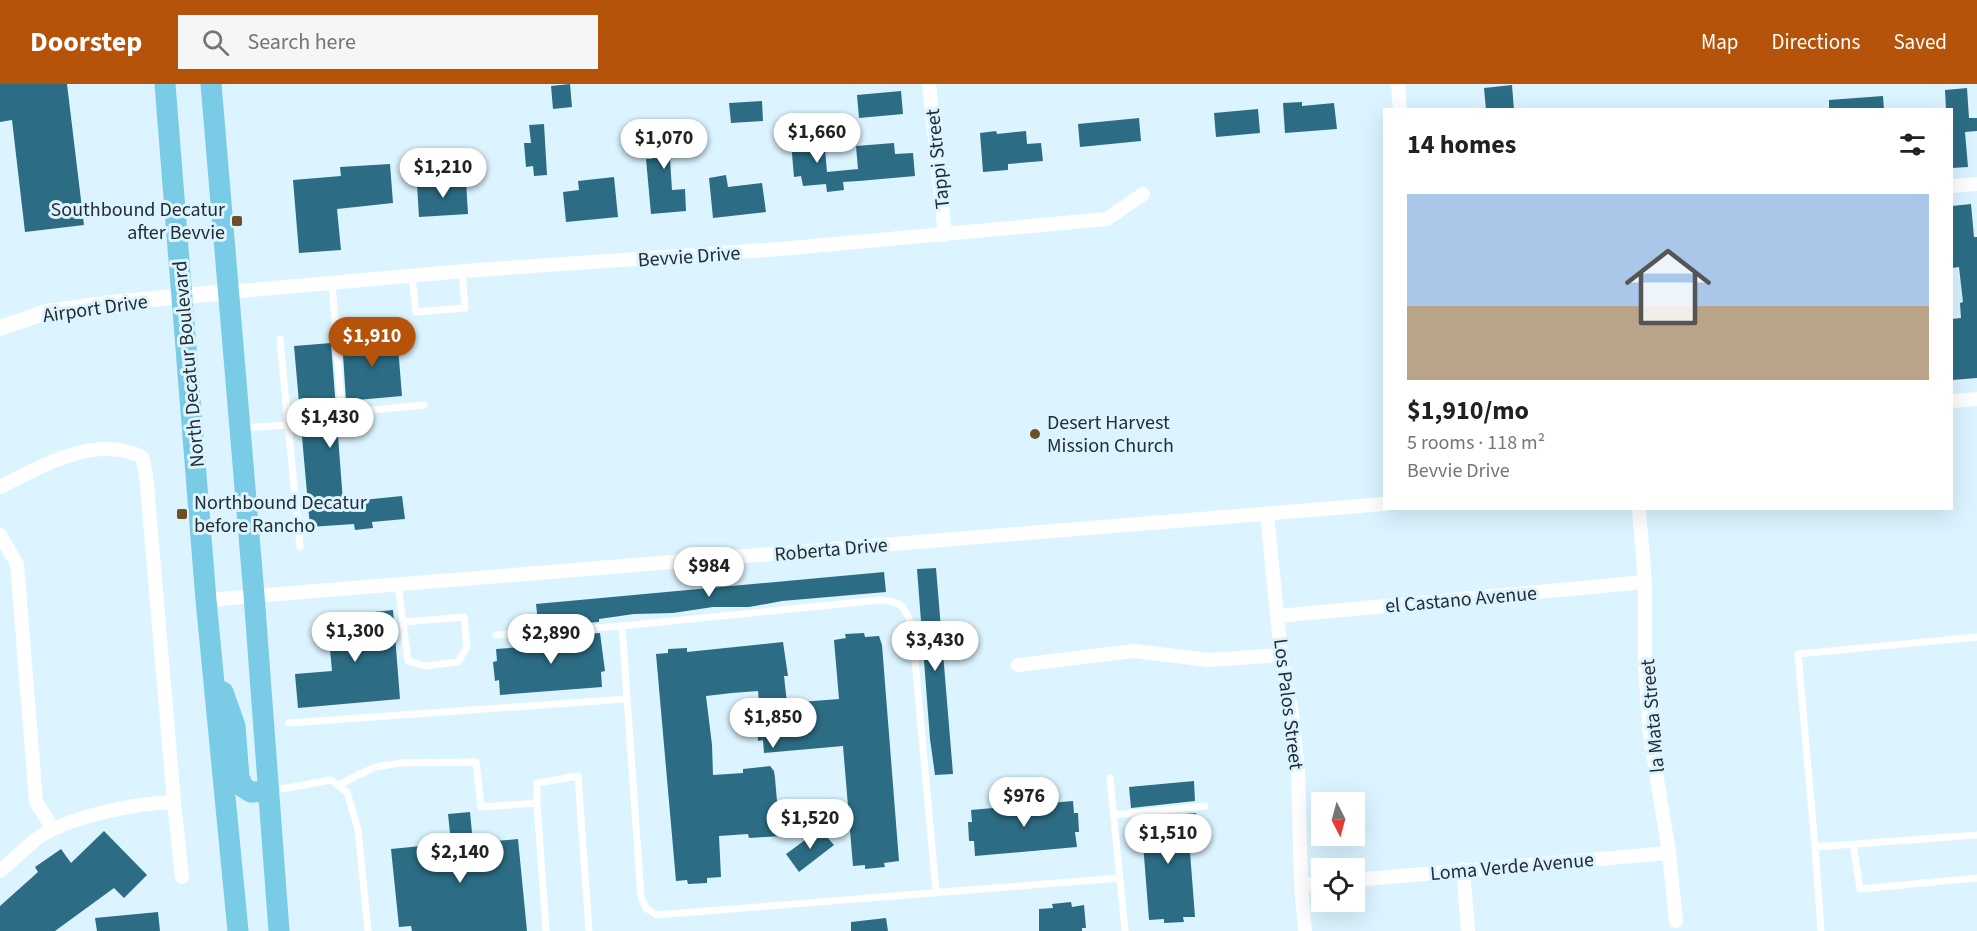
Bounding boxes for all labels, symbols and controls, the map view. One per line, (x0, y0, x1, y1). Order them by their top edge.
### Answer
search box (178, 15, 598, 69)
text: Doorstep (30, 22, 142, 62)
icon: search (199, 26, 232, 59)
text: Search here (247, 26, 356, 58)
text: Map (1701, 27, 1739, 57)
text: Directions (1772, 27, 1860, 57)
text: Saved (1893, 27, 1947, 57)
street label: Tappi Street (919, 107, 957, 210)
pin: $1,660 (768, 113, 866, 164)
text: $1,660 (788, 118, 846, 146)
pin: $1,070 (615, 119, 713, 170)
text: $1,070 (635, 124, 693, 152)
text: 14 homes (1407, 126, 1516, 163)
icon: filters (1896, 128, 1929, 161)
pin: $1,210 (394, 148, 492, 199)
text: $1,210 (414, 153, 472, 181)
place label: Southbound Decatur after Bevvie (51, 196, 225, 247)
marker: Southbound Decatur after Bevvie (230, 214, 244, 228)
icon: home (1614, 233, 1722, 341)
street label: Bevvie Drive (637, 239, 741, 275)
street label: North Decatur Boulevard (166, 259, 212, 468)
street label: Airport Drive (41, 288, 149, 330)
pin: $1,910 (323, 317, 421, 368)
text: $1,910 (343, 322, 401, 350)
text: $1,910/mo (1407, 392, 1529, 429)
pin: $1,430 (281, 398, 379, 449)
text: $1,430 (301, 403, 359, 431)
place label: Desert Harvest Mission Church (1047, 409, 1174, 460)
marker: Desert Harvest Mission Church (1028, 427, 1042, 441)
text: 5 rooms · 118 m² (1407, 429, 1545, 457)
text: Bevvie Drive (1407, 457, 1510, 485)
place label: Northbound Decatur before Rancho (194, 489, 367, 540)
marker: Northbound Decatur before Rancho (175, 507, 189, 521)
street label: Roberta Drive (773, 531, 889, 569)
pin: $984 (673, 547, 745, 598)
text: $984 (688, 552, 730, 580)
street label: el Castano Avenue (1384, 579, 1538, 621)
pin: $1,300 (306, 612, 404, 663)
pin: $2,890 (502, 614, 600, 665)
text: $1,300 (326, 617, 384, 645)
text: $2,890 (522, 619, 580, 647)
pin: $3,430 (886, 621, 984, 672)
text: $3,430 (906, 626, 964, 654)
street label: Los Palos Street (1266, 637, 1310, 771)
street label: la Mata Street (1634, 658, 1672, 774)
pin: $1,850 (724, 698, 822, 749)
text: $1,850 (744, 703, 802, 731)
pin: $976 (988, 777, 1060, 828)
text: $976 (1003, 782, 1045, 810)
north arrow (1311, 792, 1365, 846)
map controls (1311, 792, 1365, 912)
pin: $1,520 (761, 799, 859, 850)
text: $1,520 (781, 804, 839, 832)
pin: $1,510 (1119, 814, 1217, 865)
text: $1,510 (1139, 819, 1197, 847)
pin: $2,140 (411, 833, 509, 884)
text: $2,140 (431, 838, 489, 866)
street label: Loma Verde Avenue (1429, 846, 1595, 888)
button: locate (1311, 858, 1365, 912)

